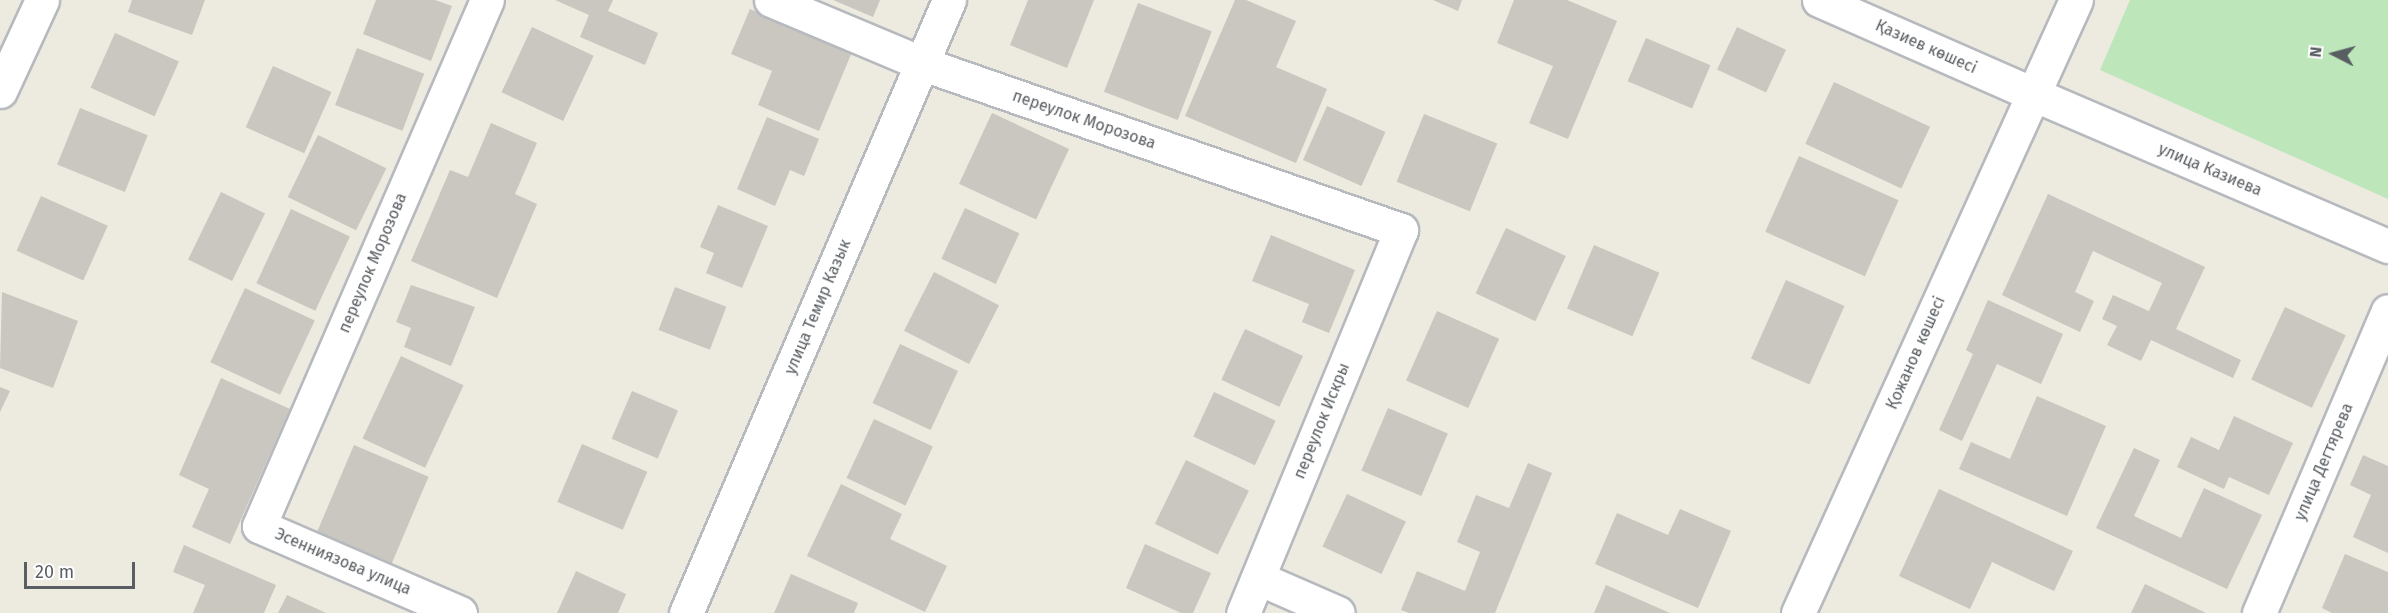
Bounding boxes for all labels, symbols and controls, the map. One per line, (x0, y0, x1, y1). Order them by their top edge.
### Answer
street label: Қазиев көшесі (1872, 16, 1980, 78)
north arrow (2304, 24, 2364, 84)
text: N (2306, 46, 2326, 58)
street label: переулок Морозова (1010, 86, 1158, 154)
street label: улица Казиева (2155, 140, 2265, 200)
street label: переулок Морозова (335, 190, 411, 336)
street label: улица Темир Казык (781, 236, 855, 378)
street label: Қожанов көшесі (1882, 293, 1950, 413)
street label: переулок Искры (1290, 360, 1354, 482)
street label: улица Дегтярева (2291, 400, 2357, 524)
street label: Эсенниязова улица (272, 525, 414, 599)
scale bar (27, 550, 138, 588)
text: 20 m (35, 561, 74, 583)

